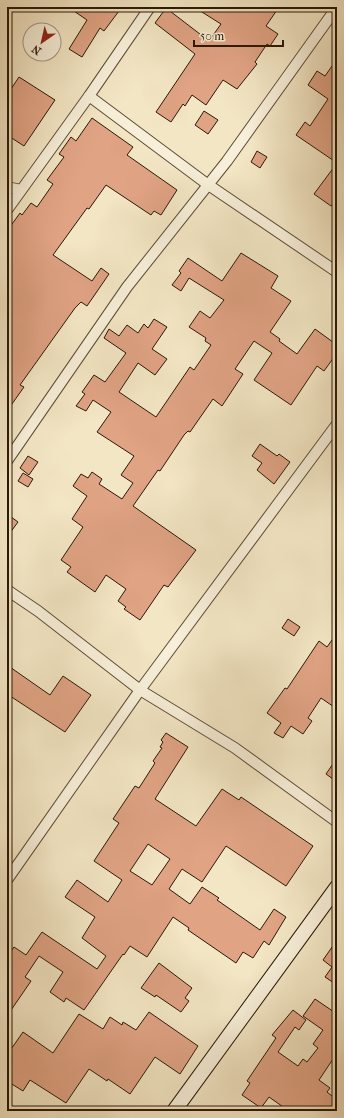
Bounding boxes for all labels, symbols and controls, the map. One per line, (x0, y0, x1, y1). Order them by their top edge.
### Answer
north arrow (22, 22, 62, 62)
scale bar (194, 22, 283, 48)
text: 50 m (200, 29, 224, 43)
text: N (29, 42, 44, 58)

